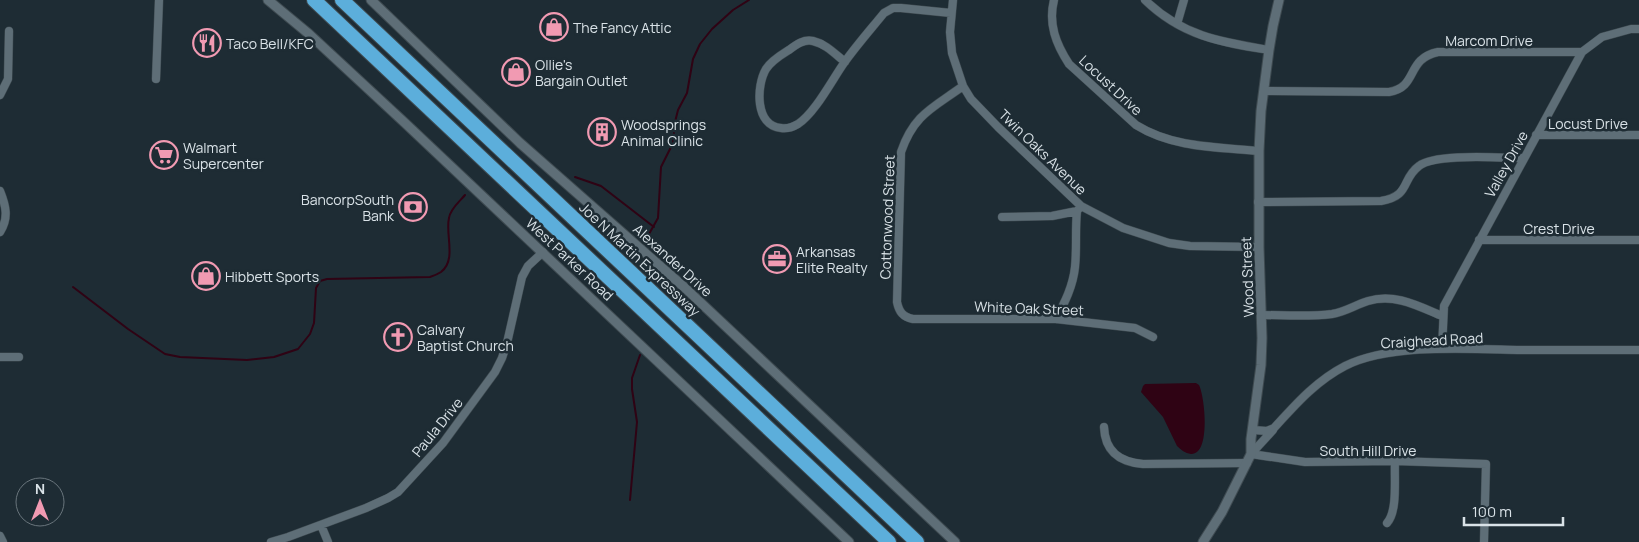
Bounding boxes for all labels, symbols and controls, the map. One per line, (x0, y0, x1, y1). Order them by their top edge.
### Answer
shop icon: The Fancy Attic (539, 12, 569, 42)
place label: The Fancy Attic (573, 18, 672, 37)
restaurant icon: Taco Bell/KFC (192, 28, 222, 58)
street label: Marcom Drive (1445, 31, 1533, 50)
place label: Taco Bell/KFC (226, 34, 314, 53)
street label: Locust Drive (1075, 51, 1147, 119)
place label: Ollie's Bargain Outlet (535, 55, 628, 90)
shop icon: Ollie's Bargain Outlet (501, 57, 531, 87)
street label: Twin Oaks Avenue (995, 105, 1091, 199)
street label: Locust Drive (1548, 114, 1628, 133)
place label: Woodsprings Animal Clinic (621, 115, 706, 150)
building icon: Woodsprings Animal Clinic (587, 117, 617, 147)
street label: Valley Drive (1480, 127, 1532, 201)
place label: Walmart Supercenter (183, 138, 264, 173)
supermarket icon: Walmart Supercenter (149, 140, 179, 170)
street label: Cottonwood Street (875, 154, 899, 280)
place label: BancorpSouth Bank (301, 190, 395, 225)
bank icon: BancorpSouth Bank (398, 192, 428, 222)
street label: Joe N Martin Expressway (575, 198, 705, 321)
street label: West Parker Road (522, 213, 618, 305)
street label: Alexander Drive (629, 219, 717, 301)
street label: Crest Drive (1523, 219, 1595, 238)
street label: Wood Street (1236, 236, 1258, 318)
place label: Arkansas Elite Realty (796, 242, 868, 277)
office icon: Arkansas Elite Realty (762, 244, 792, 274)
shop icon: Hibbett Sports (191, 261, 221, 291)
place label: Hibbett Sports (225, 267, 319, 286)
street label: White Oak Street (974, 297, 1085, 319)
place label: Calvary Baptist Church (417, 320, 514, 355)
church icon: Calvary Baptist Church (383, 322, 413, 352)
street label: Craighead Road (1380, 328, 1484, 352)
street label: Paula Drive (407, 394, 467, 460)
street label: South Hill Drive (1320, 441, 1416, 460)
north arrow (15, 477, 65, 527)
text: N (35, 479, 45, 498)
scale bar (1464, 494, 1563, 526)
text: 100 m (1472, 501, 1512, 522)

